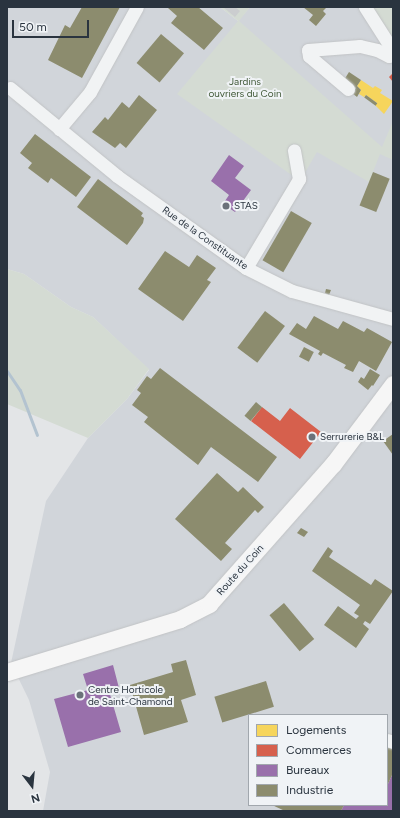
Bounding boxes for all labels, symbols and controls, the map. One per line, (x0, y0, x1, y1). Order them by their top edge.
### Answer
scale bar (14, 12, 91, 38)
text: 50 m (19, 20, 47, 34)
park label: Jardins ouvriers du Coin (208, 75, 282, 98)
place label: STAS (234, 200, 258, 212)
marker: STAS (221, 201, 231, 211)
street label: Rue de la Constituante (160, 204, 250, 272)
place label: Serrurerie B&L (320, 431, 384, 443)
marker: Serrurerie B&L (307, 432, 317, 442)
street label: Route du Coin (214, 542, 266, 598)
place label: Centre Horticole de Saint-Chamond (88, 683, 173, 706)
marker: Centre Horticole de Saint-Chamond (75, 690, 85, 700)
legend (248, 714, 388, 806)
text: Logements (286, 723, 346, 737)
text: Commerces (286, 743, 351, 757)
text: Bureaux (286, 763, 329, 777)
north arrow (12, 766, 52, 806)
text: Industrie (286, 783, 333, 797)
text: N (30, 791, 41, 805)

